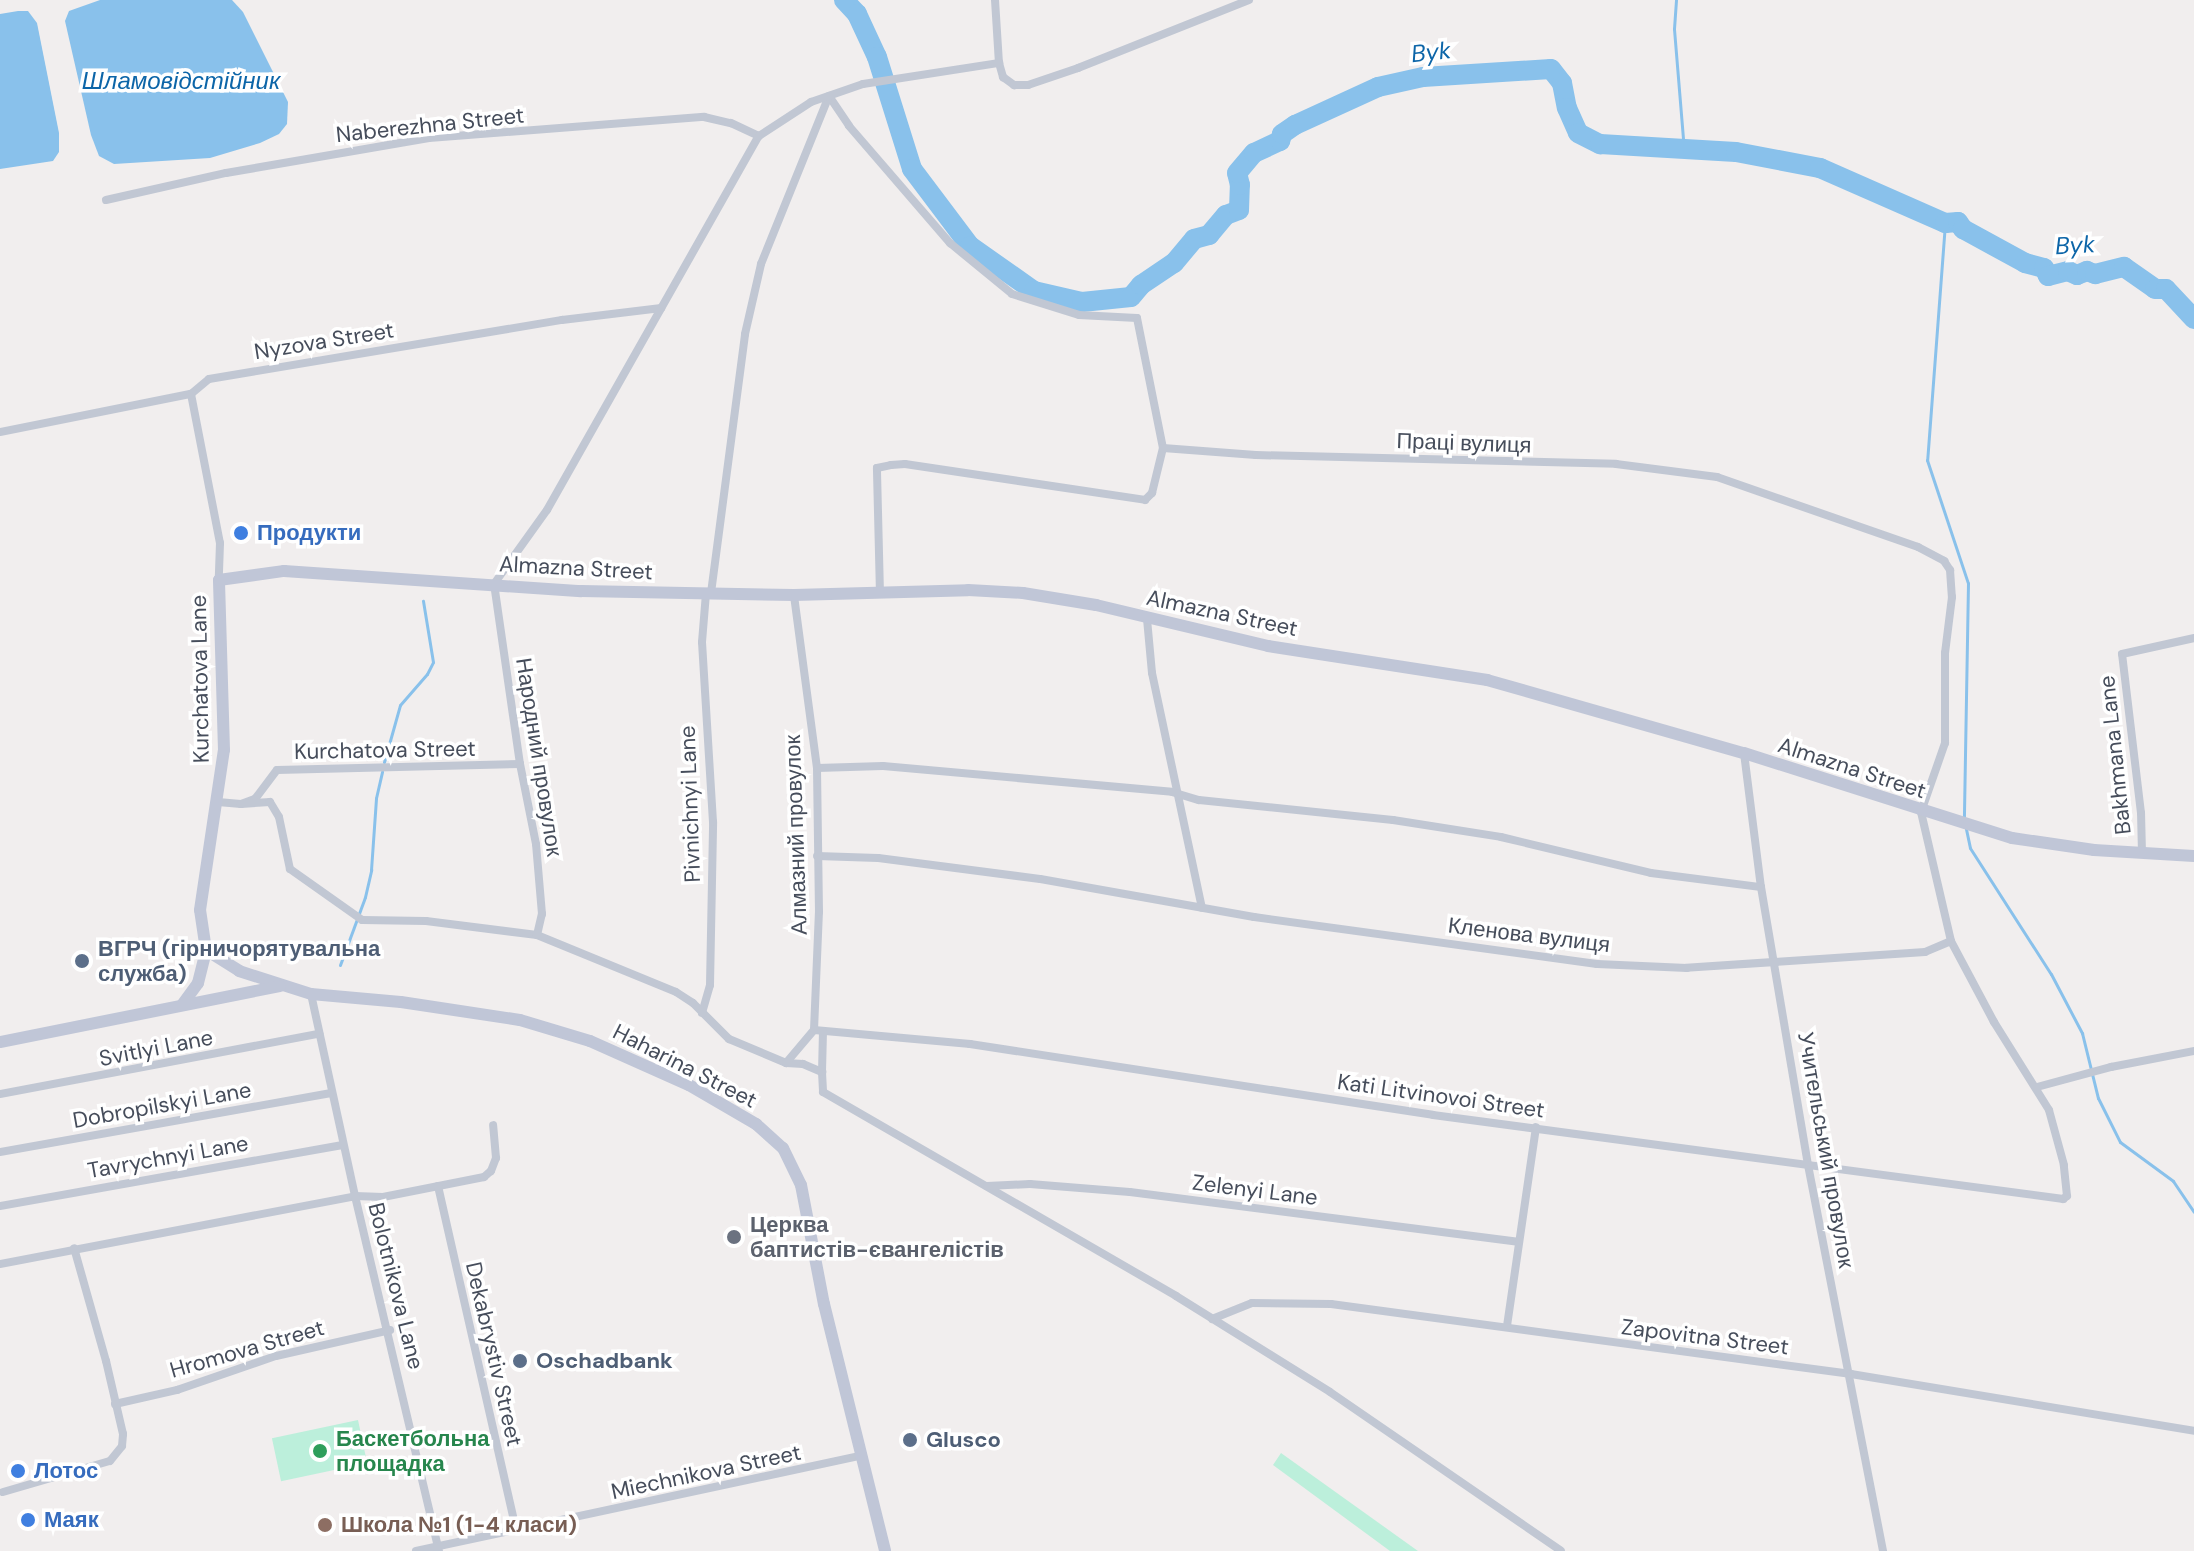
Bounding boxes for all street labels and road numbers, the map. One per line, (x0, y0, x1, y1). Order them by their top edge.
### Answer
street label: Naberezhna Street (335, 102, 525, 148)
street label: Nyzova Street (252, 317, 396, 365)
street label: Праці вулиця (1396, 427, 1532, 459)
street label: Almazna Street (498, 551, 654, 585)
street label: Almazna Street (1144, 584, 1300, 642)
street label: Kurchatova Lane (185, 595, 215, 763)
street label: Народний провулок (510, 656, 568, 858)
street label: Bakhmana Lane (2094, 674, 2136, 836)
street label: Pivnichnyi Lane (674, 725, 706, 883)
street label: Almazna Street (1775, 732, 1929, 804)
street label: Алмазний провулок (779, 734, 813, 936)
street label: Kurchatova Street (294, 735, 476, 765)
street label: Кленова вулиця (1446, 912, 1612, 958)
street label: Haharina Street (609, 1018, 761, 1114)
street label: Svitlyi Lane (97, 1024, 215, 1072)
street label: Учительський провулок (1792, 1030, 1860, 1270)
street label: Kati Litvinovoi Street (1336, 1068, 1546, 1124)
street label: Dobropilskyi Lane (71, 1076, 253, 1134)
street label: Tavrychnyi Lane (86, 1130, 250, 1184)
street label: Zelenyi Lane (1191, 1169, 1319, 1211)
street label: Bolotnikova Lane (363, 1200, 429, 1372)
street label: Dekabrystiv Street (460, 1259, 528, 1449)
street label: Hromova Street (167, 1314, 327, 1384)
street label: Zapovitna Street (1620, 1314, 1790, 1360)
street label: Miechnikova Street (609, 1439, 803, 1505)

